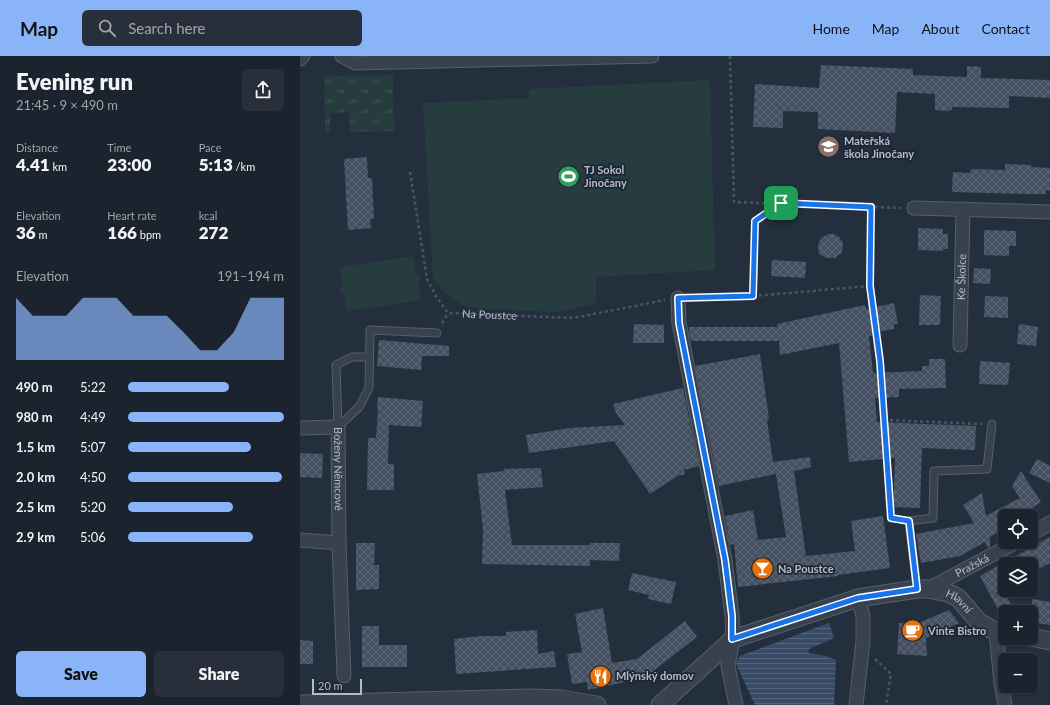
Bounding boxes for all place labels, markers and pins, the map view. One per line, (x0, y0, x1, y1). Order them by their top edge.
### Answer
school or university icon: Mateřská škola Jinočany (816, 134, 842, 160)
place label: Mateřská škola Jinočany (844, 134, 914, 160)
sports icon: TJ Sokol Jinočany (556, 163, 582, 189)
place label: TJ Sokol Jinočany (584, 163, 627, 189)
pin (764, 186, 798, 220)
bar icon: Na Poustce (749, 556, 775, 582)
place label: Na Poustce (778, 562, 834, 575)
cafe icon: Vinte Bistro (900, 618, 926, 644)
place label: Vinte Bistro (927, 624, 986, 637)
restaurant icon: Mlýnský domov (588, 663, 614, 689)
place label: Mlýnský domov (616, 669, 694, 682)

